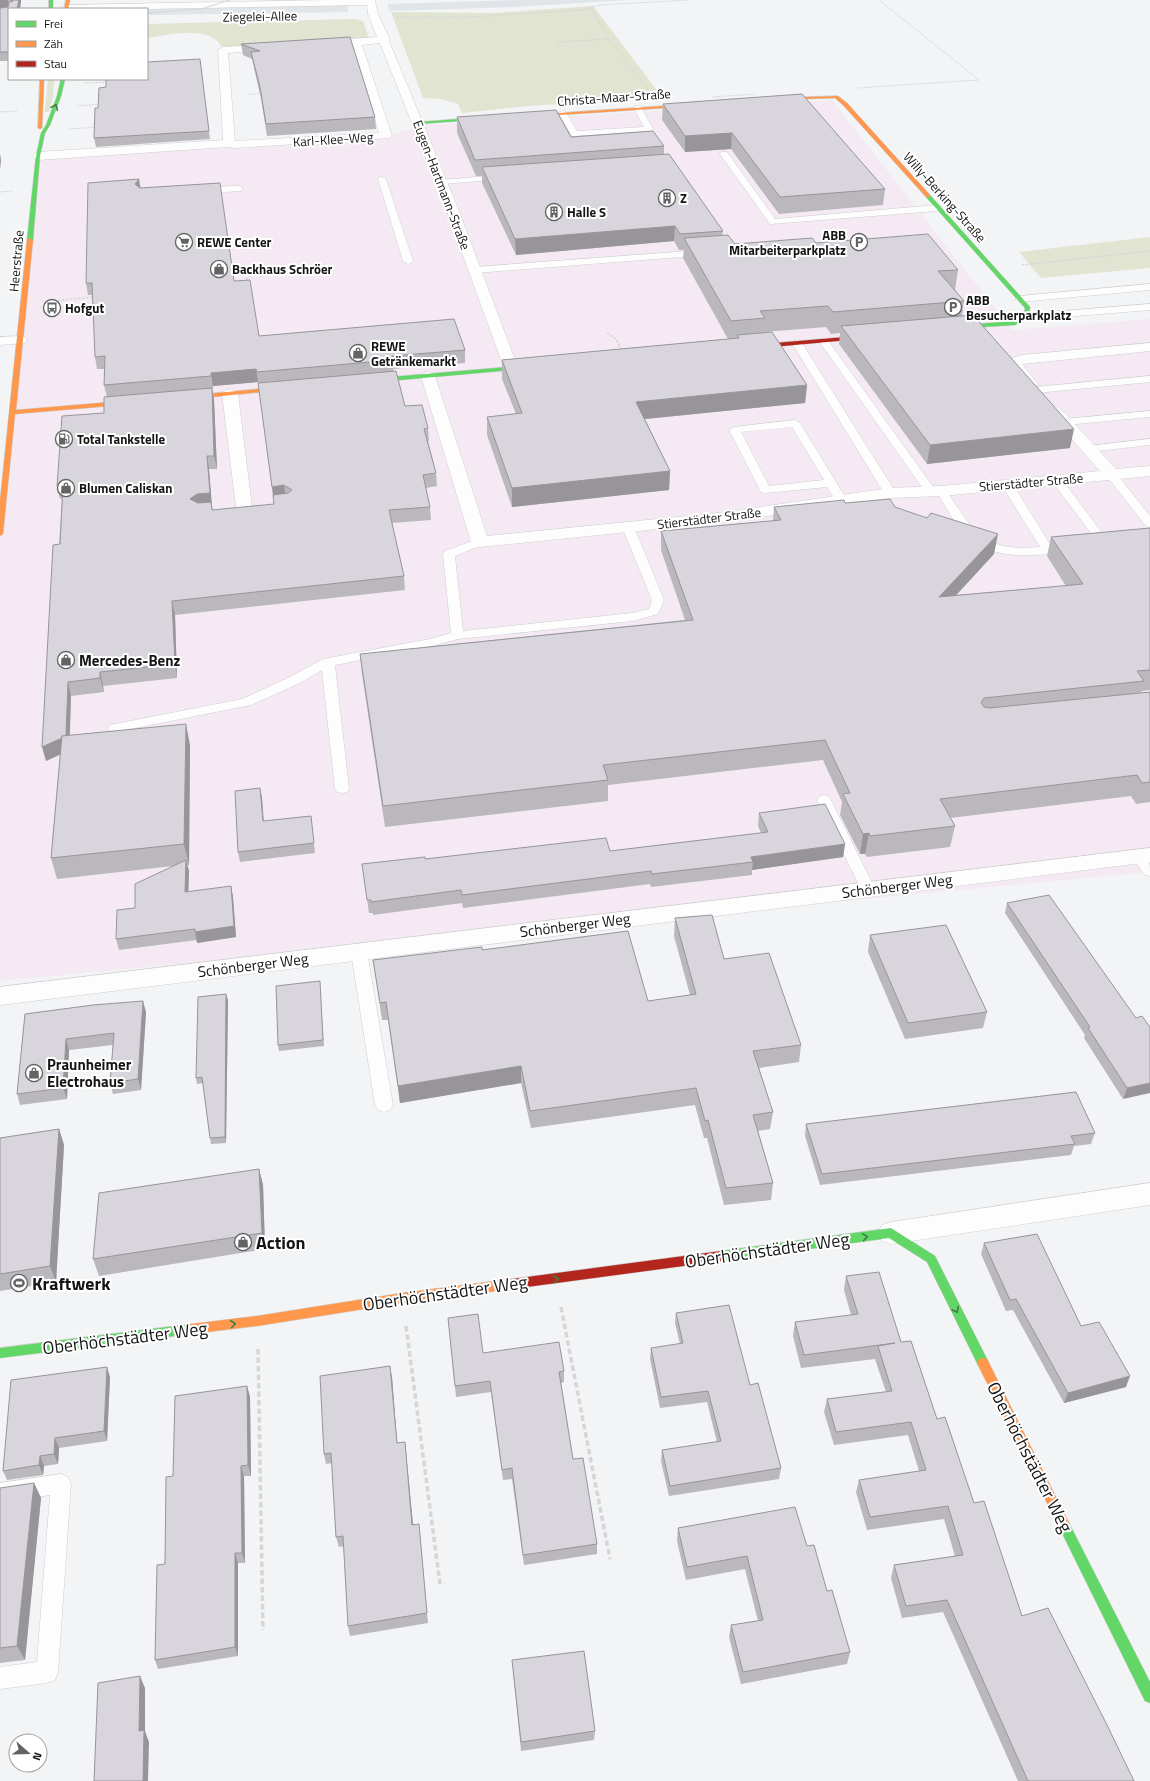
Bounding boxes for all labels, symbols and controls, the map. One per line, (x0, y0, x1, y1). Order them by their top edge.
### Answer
street label: Ziegelei-Allee (223, 5, 297, 27)
legend (8, 8, 148, 80)
text: Frei (44, 14, 63, 33)
text: Zäh (44, 34, 63, 53)
text: Stau (44, 54, 67, 73)
street label: Christa-Maar-Straße (556, 83, 672, 111)
one-way arrow (50, 103, 58, 111)
street label: Eugen-Hartmann-Straße (408, 117, 476, 253)
street label: Karl-Klee-Weg (292, 126, 374, 152)
street label: Willy-Berking-Straße (899, 147, 991, 247)
building icon: Z (657, 188, 677, 208)
place label: Z (680, 188, 687, 208)
building icon: Halle S (544, 202, 564, 222)
place label: Halle S (567, 202, 606, 222)
place label: ABB Mitarbeiterparkplatz (729, 225, 846, 260)
street label: Heerstraße (3, 229, 29, 293)
supermarket icon: REWE Center (174, 232, 194, 252)
place label: REWE Center (197, 232, 272, 252)
parking icon: ABB Mitarbeiterparkplatz (849, 232, 869, 252)
shop icon: Backhaus Schröer (209, 259, 229, 279)
place label: Backhaus Schröer (232, 259, 333, 279)
place label: ABB Besucherparkplatz (966, 290, 1072, 325)
parking icon: ABB Besucherparkplatz (943, 297, 963, 317)
bus stop icon: Hofgut (42, 298, 62, 318)
place label: Hofgut (65, 298, 104, 318)
place label: REWE Getränkemarkt (371, 336, 456, 371)
shop icon: REWE Getränkemarkt (348, 343, 368, 363)
fuel station icon: Total Tankstelle (54, 429, 74, 449)
place label: Total Tankstelle (77, 429, 166, 449)
street label: Stierstädter Straße (978, 467, 1084, 497)
shop icon: Blumen Caliskan (56, 478, 76, 498)
place label: Blumen Caliskan (79, 478, 172, 498)
street label: Stierstädter Straße (656, 502, 762, 534)
place label: Mercedes-Benz (79, 649, 180, 672)
shop icon: Mercedes-Benz (56, 650, 76, 670)
street label: Schönberger Weg (840, 868, 954, 904)
street label: Schönberger Weg (518, 907, 632, 943)
street label: Schönberger Weg (196, 947, 310, 983)
place label: Praunheimer Electrohaus (47, 1053, 132, 1093)
shop icon: Praunheimer Electrohaus (24, 1063, 44, 1083)
street label: Oberhöchstädter Weg (683, 1225, 851, 1275)
place label: Action (256, 1229, 306, 1256)
shop icon: Action (233, 1232, 253, 1252)
one-way arrow (862, 1232, 868, 1241)
street label: Oberhöchstädter Weg (361, 1268, 529, 1318)
place label: Kraftwerk (32, 1270, 111, 1297)
sports icon: Kraftwerk (9, 1273, 29, 1293)
one-way arrow (553, 1275, 559, 1284)
one-way arrow (951, 1305, 959, 1313)
street label: Oberhöchstädter Weg (41, 1314, 209, 1362)
one-way arrow (230, 1320, 236, 1329)
street label: Oberhöchstädter Weg (980, 1377, 1080, 1537)
north arrow (8, 1733, 48, 1773)
text: N (29, 1750, 46, 1763)

